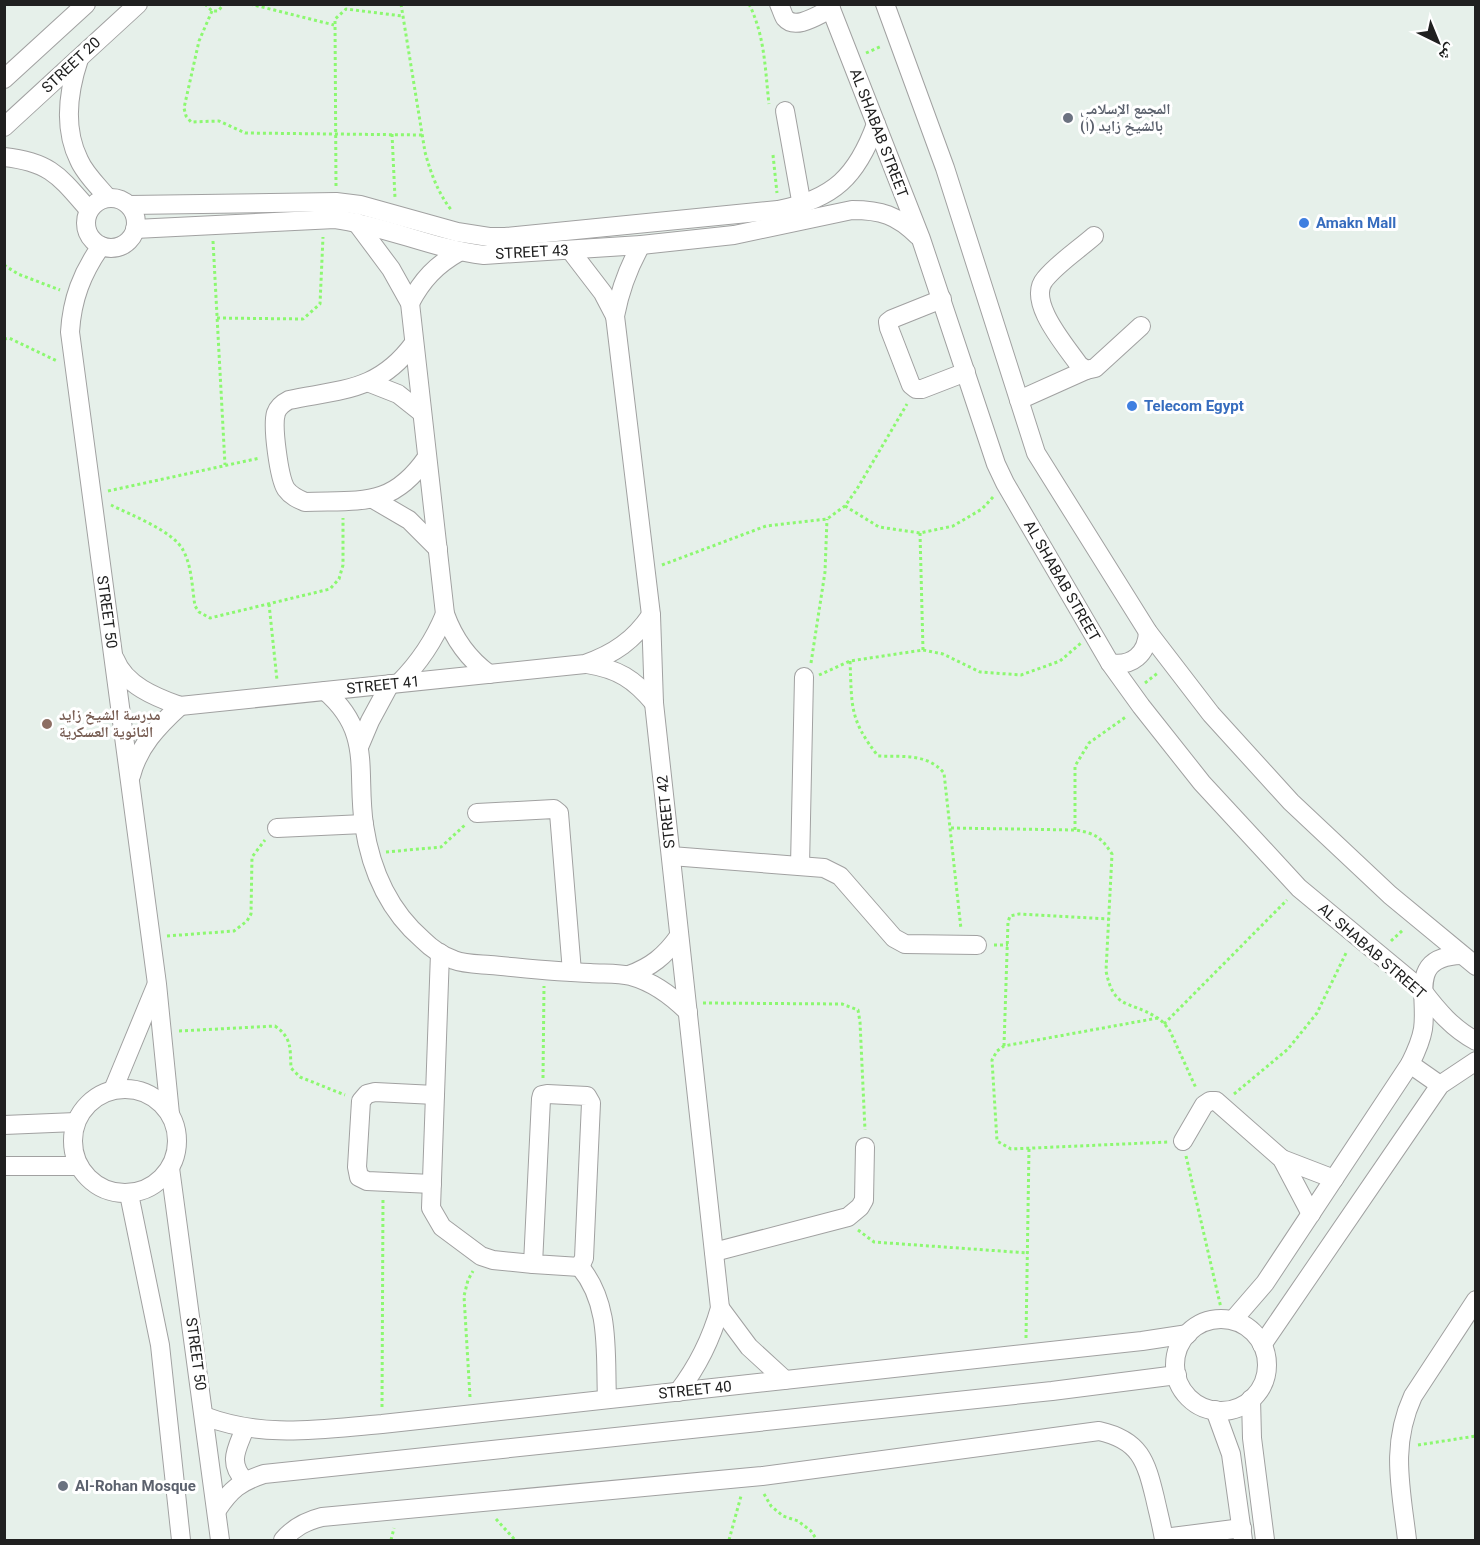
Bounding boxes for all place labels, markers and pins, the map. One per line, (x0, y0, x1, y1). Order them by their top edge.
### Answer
place label: المجمع الإسلامي (أ) بالشيخ زايد (1080, 100, 1171, 136)
marker: المجمع الإسلامي (أ) بالشيخ زايد (1061, 111, 1075, 125)
place label: Amakn Mall (1316, 214, 1396, 232)
marker: Amakn Mall (1297, 216, 1311, 230)
place label: Telecom Egypt (1144, 397, 1244, 415)
marker: Telecom Egypt (1125, 399, 1139, 413)
place label: مدرسة الشيخ زايد الثانوية العسكرية (59, 706, 161, 741)
marker: مدرسة الشيخ زايد الثانوية العسكرية (40, 717, 54, 731)
place label: Al-Rohan Mosque (75, 1477, 196, 1495)
marker: Al-Rohan Mosque (56, 1479, 70, 1493)

